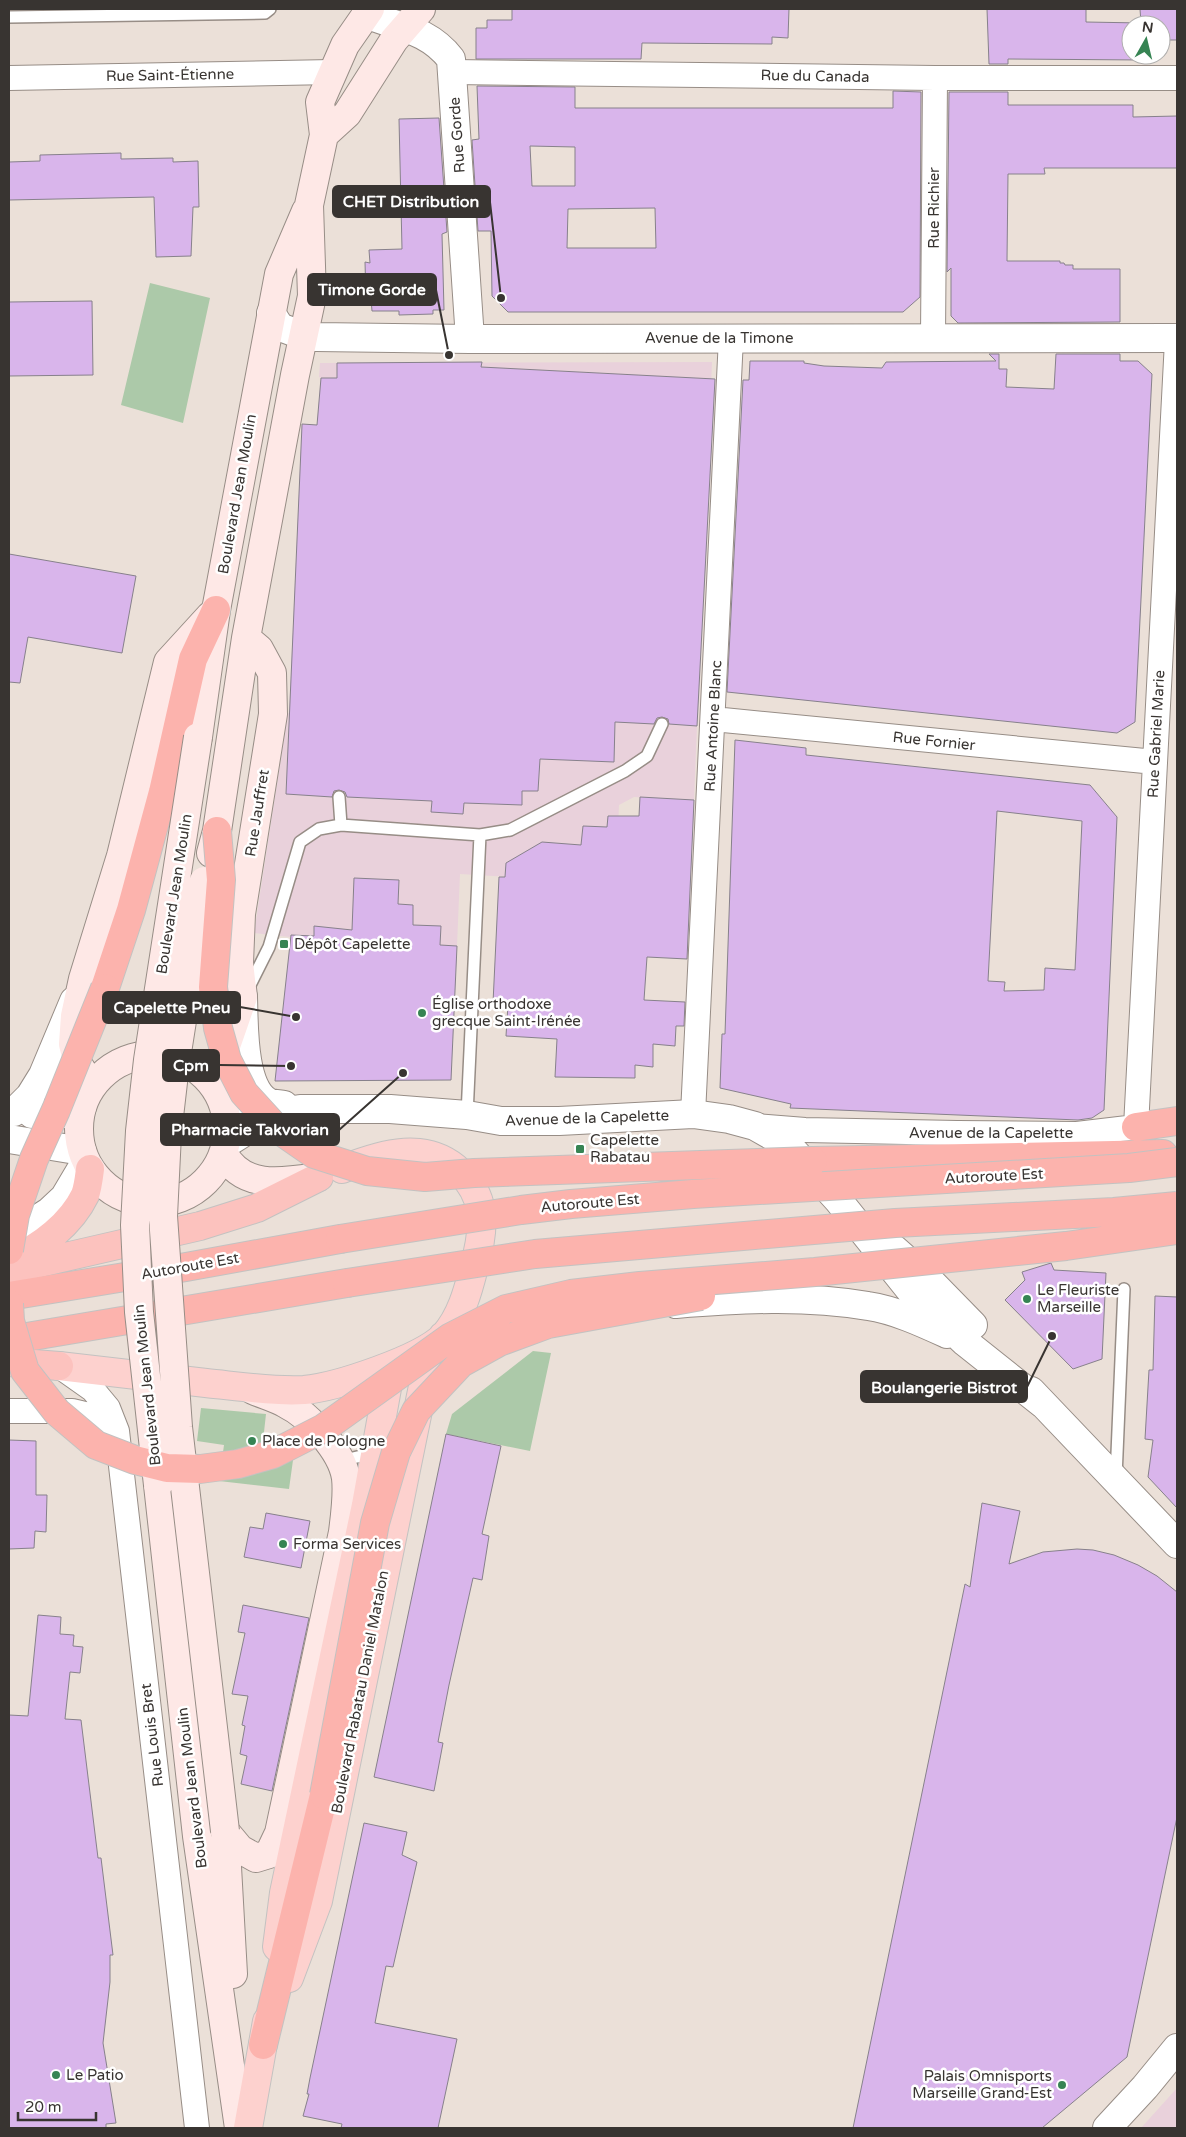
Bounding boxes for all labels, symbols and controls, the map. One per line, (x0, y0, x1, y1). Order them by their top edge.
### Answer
north arrow (1121, 15, 1171, 65)
text: N (1141, 18, 1154, 37)
street label: Rue Saint-Étienne (106, 65, 234, 85)
street label: Rue du Canada (760, 66, 870, 86)
street label: Rue Gorde (445, 96, 469, 174)
street label: Rue Richier (925, 167, 943, 249)
callout: CHET Distribution (333, 186, 490, 217)
text: CHET Distribution (343, 192, 479, 212)
callout: Timone Gorde (308, 274, 436, 305)
text: Timone Gorde (317, 280, 426, 300)
street label: Avenue de la Timone (645, 329, 793, 347)
street label: Boulevard Jean Moulin (214, 413, 260, 575)
street label: Rue Antoine Blanc (701, 660, 725, 792)
street label: Rue Gabriel Marie (1144, 670, 1168, 798)
street label: Rue Fornier (892, 728, 976, 754)
street label: Rue Jauffret (241, 768, 273, 858)
street label: Boulevard Jean Moulin (152, 813, 196, 975)
place label: Dépôt Capelette (294, 935, 411, 953)
marker: Dépôt Capelette (278, 938, 290, 950)
callout: Capelette Pneu (103, 992, 240, 1023)
place label: Église orthodoxe grecque Saint-Irénée (432, 995, 581, 1030)
text: Capelette Pneu (114, 998, 230, 1018)
marker: Église orthodoxe grecque Saint-Irénée (416, 1007, 428, 1019)
callout: Cpm (163, 1050, 219, 1081)
text: Cpm (173, 1056, 209, 1076)
street label: Avenue de la Capelette (505, 1106, 669, 1130)
callout: Pharmacie Takvorian (161, 1114, 339, 1145)
text: Pharmacie Takvorian (171, 1120, 329, 1140)
street label: Avenue de la Capelette (909, 1124, 1073, 1142)
place label: Capelette Rabatau (590, 1131, 659, 1166)
marker: Capelette Rabatau (574, 1143, 586, 1155)
street label: Autoroute Est (944, 1164, 1044, 1188)
street label: Autoroute Est (540, 1190, 640, 1216)
street label: Autoroute Est (140, 1248, 241, 1283)
place label: Le Fleuriste Marseille (1037, 1281, 1119, 1316)
marker: Le Fleuriste Marseille (1021, 1293, 1033, 1305)
street label: Boulevard Jean Moulin (130, 1304, 164, 1466)
callout: Boulangerie Bistrot (861, 1371, 1027, 1402)
text: Boulangerie Bistrot (871, 1378, 1018, 1398)
place label: Place de Pologne (262, 1432, 385, 1450)
marker: Place de Pologne (246, 1435, 258, 1447)
place label: Forma Services (293, 1535, 401, 1553)
marker: Forma Services (277, 1538, 289, 1550)
street label: Boulevard Rabatau Daniel Matalon (328, 1569, 392, 1815)
street label: Rue Louis Bret (137, 1682, 167, 1788)
street label: Boulevard Jean Moulin (173, 1707, 211, 1869)
place label: Le Patio (66, 2066, 124, 2084)
place label: Palais Omnisports Marseille Grand-Est (912, 2067, 1052, 2102)
marker: Le Patio (50, 2069, 62, 2081)
marker: Palais Omnisports Marseille Grand-Est (1056, 2079, 1068, 2091)
scale bar (18, 2090, 95, 2122)
text: 20 m (25, 2098, 62, 2116)

